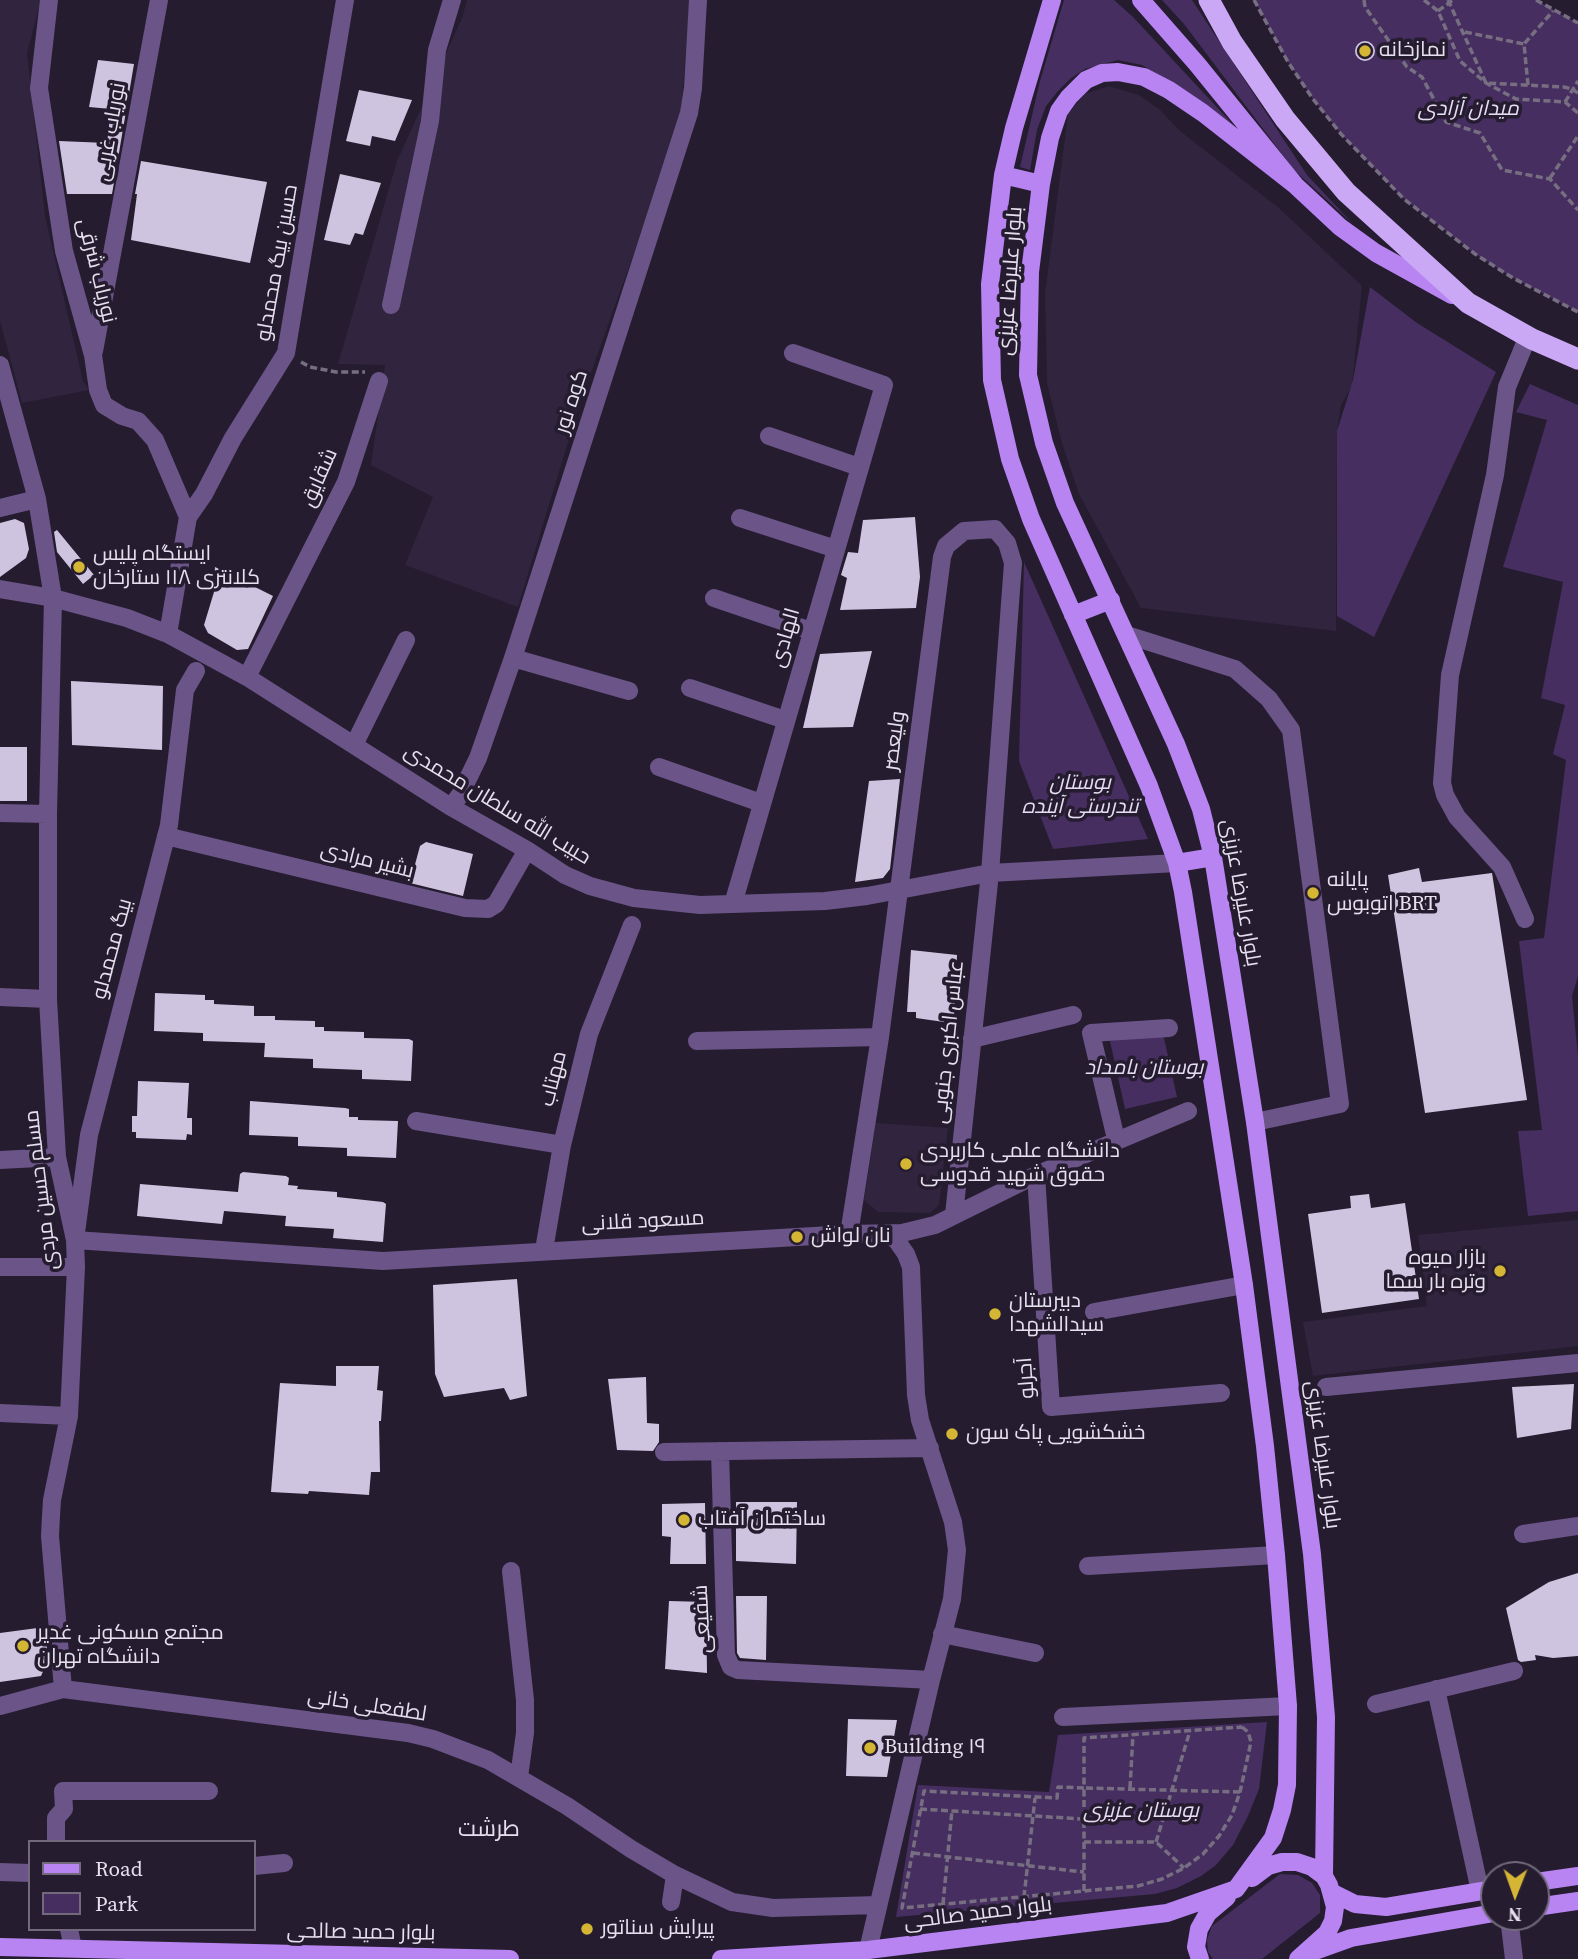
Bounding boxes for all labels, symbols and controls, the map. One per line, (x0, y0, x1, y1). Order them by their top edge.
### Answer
place label: نمازخانه (1379, 38, 1446, 64)
marker: نمازخانه (1357, 43, 1373, 59)
street label: نوریاب غربی (90, 81, 132, 183)
park label: میدان آزادی (1417, 97, 1519, 123)
street label: حسین بیگ محمدلو (252, 183, 304, 343)
street label: بلوار علیرضا عزیزی (993, 206, 1029, 356)
street label: نوریاب شرقی (71, 216, 121, 326)
street label: کوه نور (550, 367, 594, 437)
street label: شقایق (296, 445, 344, 511)
place label: ایستگاه پلیس کلانتری ۱۱۸ ستارخان (93, 542, 260, 592)
marker: ایستگاه پلیس کلانتری ۱۱۸ ستارخان (71, 559, 87, 575)
street label: الهادی (766, 605, 806, 671)
street label: ولیعصر (878, 709, 912, 773)
street label: حبیب الله سلطان محمدی (399, 739, 595, 871)
park label: بوستان تندرستی آینده (1022, 771, 1138, 821)
street label: بلوار علیرضا عزیزی (1215, 817, 1265, 969)
street label: بشیر مرادی (318, 837, 416, 885)
place label: پایانه اتوبوس BRT (1327, 868, 1437, 918)
marker: پایانه اتوبوس BRT (1305, 885, 1321, 901)
street label: بیگ محمدلو (87, 896, 139, 1002)
street label: عباس اکبری جنوبی (928, 959, 970, 1125)
street label: مهتاب (535, 1049, 573, 1109)
park label: بوستان بامداد (1085, 1056, 1203, 1082)
street label: مسلم حسین مردی (20, 1109, 64, 1271)
place label: دانشگاه علمی کاربردی حقوق شهید قدوسی (920, 1139, 1120, 1189)
marker: دانشگاه علمی کاربردی حقوق شهید قدوسی (898, 1156, 914, 1172)
street label: مسعود قلانی (581, 1206, 705, 1238)
place label: نان لواش (811, 1224, 891, 1250)
marker: نان لواش (789, 1229, 805, 1245)
place label: بازار میوه وتره بار سما (1386, 1246, 1486, 1296)
marker: بازار میوه وتره بار سما (1492, 1263, 1508, 1279)
place label: دبيرستان سیدالشهدا (1009, 1289, 1104, 1339)
marker: دبيرستان سیدالشهدا (987, 1306, 1003, 1322)
street label: آجرلو (1013, 1356, 1041, 1400)
street label: بلوار علیرضا عزیزی (1299, 1379, 1345, 1531)
place label: خشکشویی پاک سون (966, 1421, 1145, 1447)
marker: خشکشویی پاک سون (944, 1426, 960, 1442)
place label: ساختمان آفتاب (698, 1507, 826, 1533)
marker: ساختمان آفتاب (676, 1512, 692, 1528)
street label: شفیعی (689, 1584, 717, 1654)
place label: مجتمع مسکونی غدیر دانشگاه تهران (37, 1621, 224, 1671)
marker: مجتمع مسکونی غدیر دانشگاه تهران (15, 1638, 31, 1654)
street label: لطفعلی خانی (306, 1684, 428, 1728)
place label: Building ۱۹ (884, 1735, 986, 1761)
marker: Building ۱۹ (862, 1740, 878, 1756)
park label: بوستان عزیزی (1083, 1799, 1199, 1825)
district label: طرشت (458, 1816, 520, 1844)
legend (28, 1840, 256, 1931)
text: Road (95, 1854, 143, 1883)
north arrow (1480, 1861, 1550, 1931)
text: Park (95, 1889, 138, 1918)
street label: بلوار حمید صالحی (903, 1892, 1053, 1936)
text: N (1508, 1902, 1522, 1928)
place label: پیرایش سناتور (601, 1916, 714, 1942)
street label: بلوار حمید صالحی (286, 1919, 436, 1947)
marker: پیرایش سناتور (579, 1921, 595, 1937)

